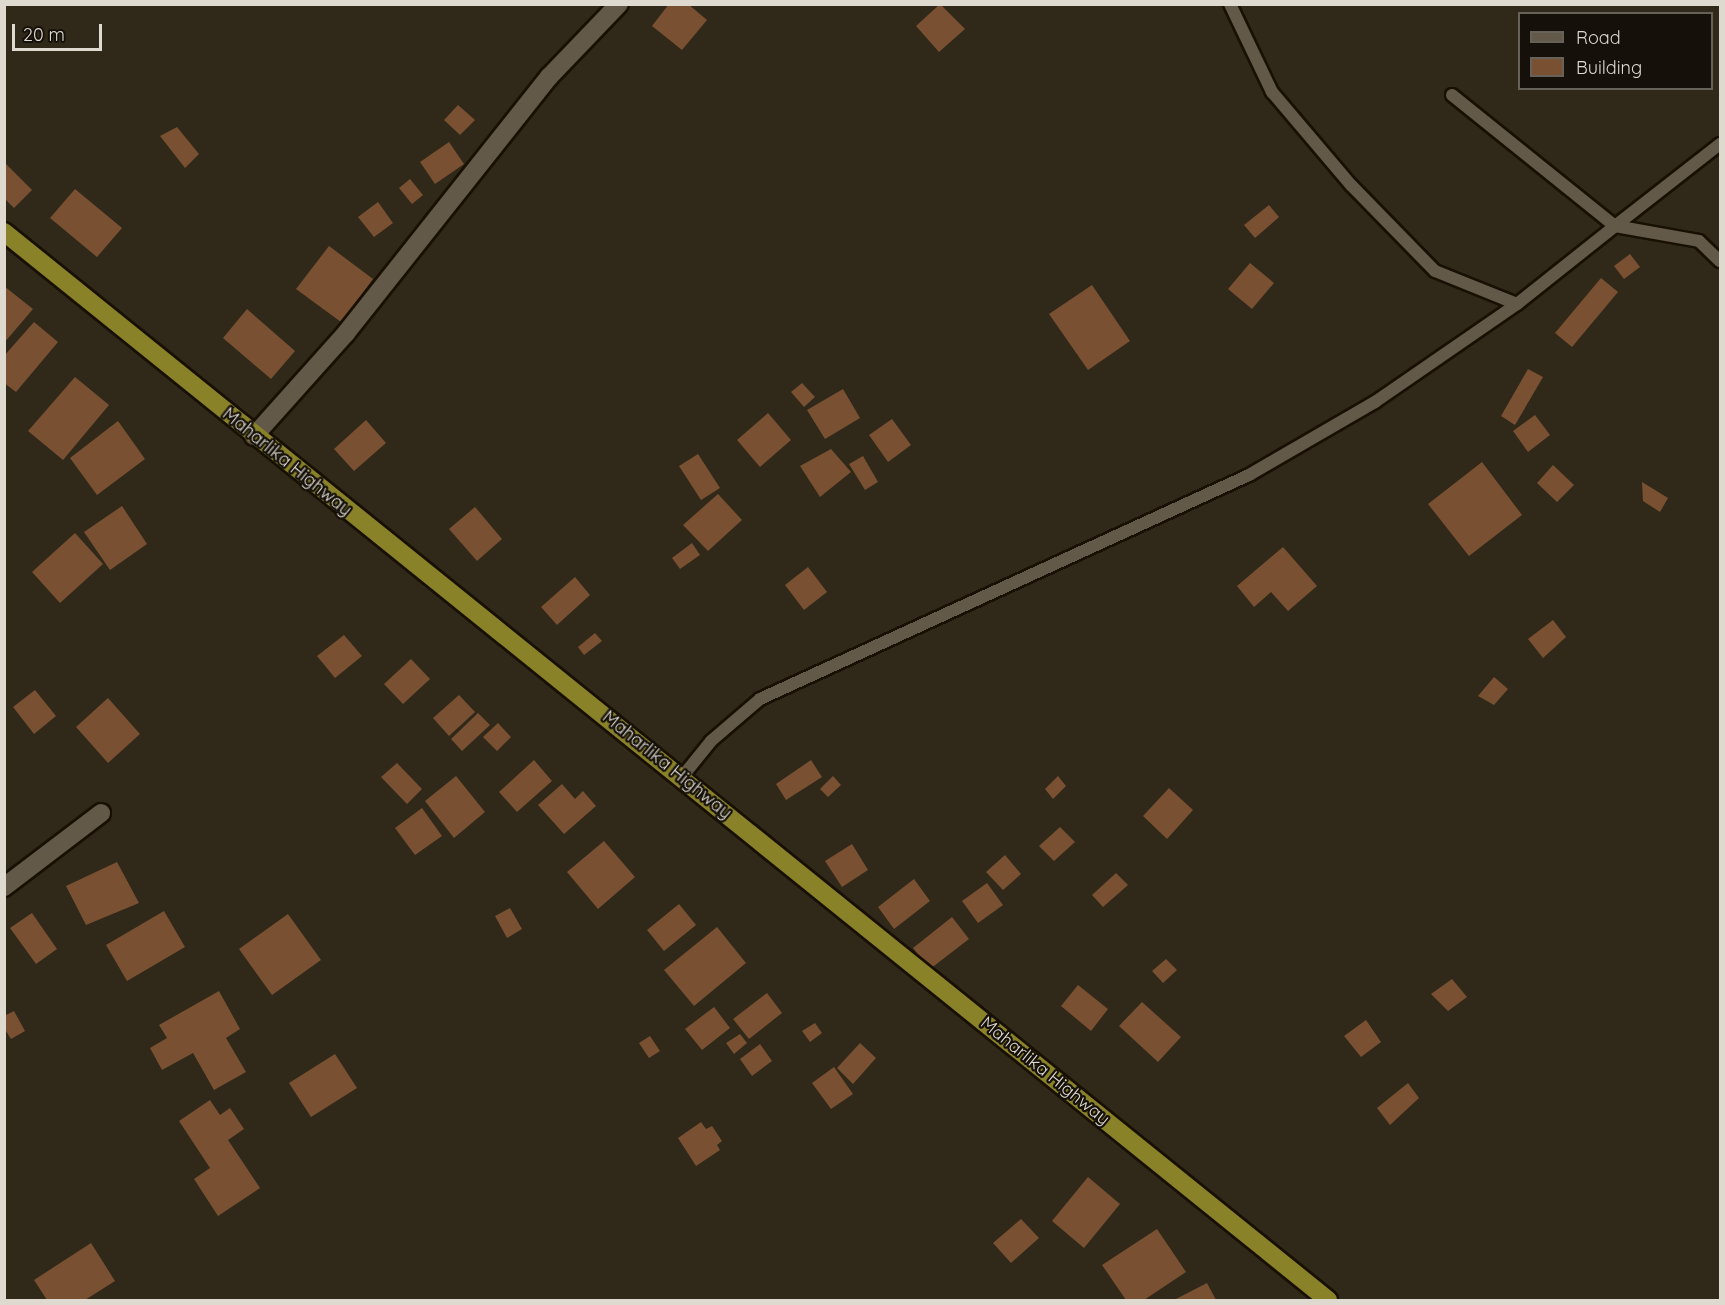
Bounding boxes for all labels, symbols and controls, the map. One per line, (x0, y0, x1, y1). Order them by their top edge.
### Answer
scale bar (15, 12, 105, 50)
legend (1518, 12, 1713, 90)
text: 20 m (23, 23, 65, 46)
text: Road (1576, 26, 1621, 49)
text: Building (1576, 56, 1642, 79)
street label: Maharlika Highway (218, 403, 356, 521)
street label: Maharlika Highway (598, 706, 736, 824)
street label: Maharlika Highway (976, 1012, 1114, 1130)

